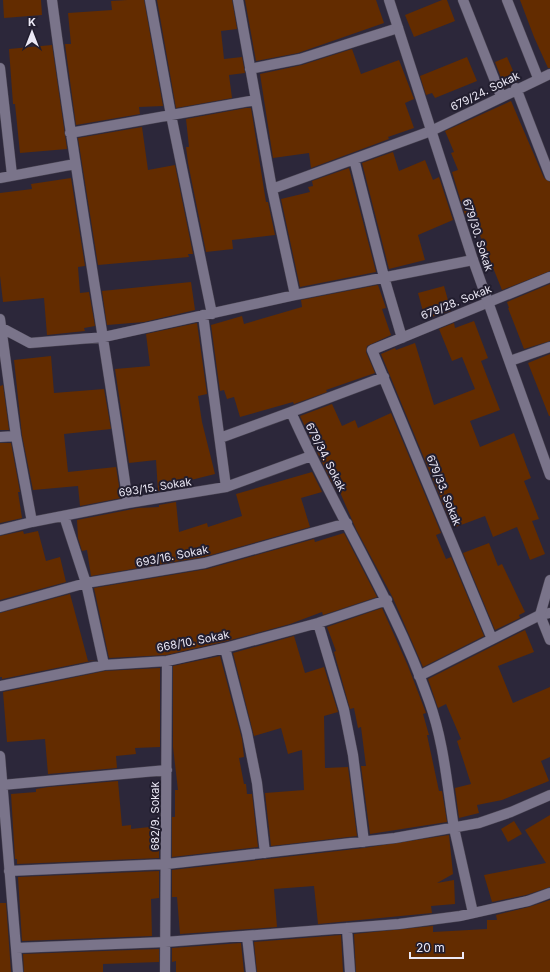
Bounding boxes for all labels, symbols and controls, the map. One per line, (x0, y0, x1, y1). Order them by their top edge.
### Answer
north arrow (12, 12, 52, 52)
text: K (28, 15, 36, 29)
street label: 679/24. Sokak (448, 68, 522, 114)
street label: 679/30. Sokak (460, 197, 496, 273)
street label: 679/28. Sokak (419, 281, 493, 323)
street label: 679/34. Sokak (303, 420, 349, 494)
street label: 679/33. Sokak (423, 452, 465, 528)
street label: 693/15. Sokak (118, 474, 192, 500)
street label: 693/16. Sokak (135, 542, 209, 570)
street label: 668/10. Sokak (155, 627, 231, 655)
street label: 682/9. Sokak (148, 781, 162, 851)
scale bar (410, 934, 463, 960)
text: 20 m (416, 940, 445, 955)

